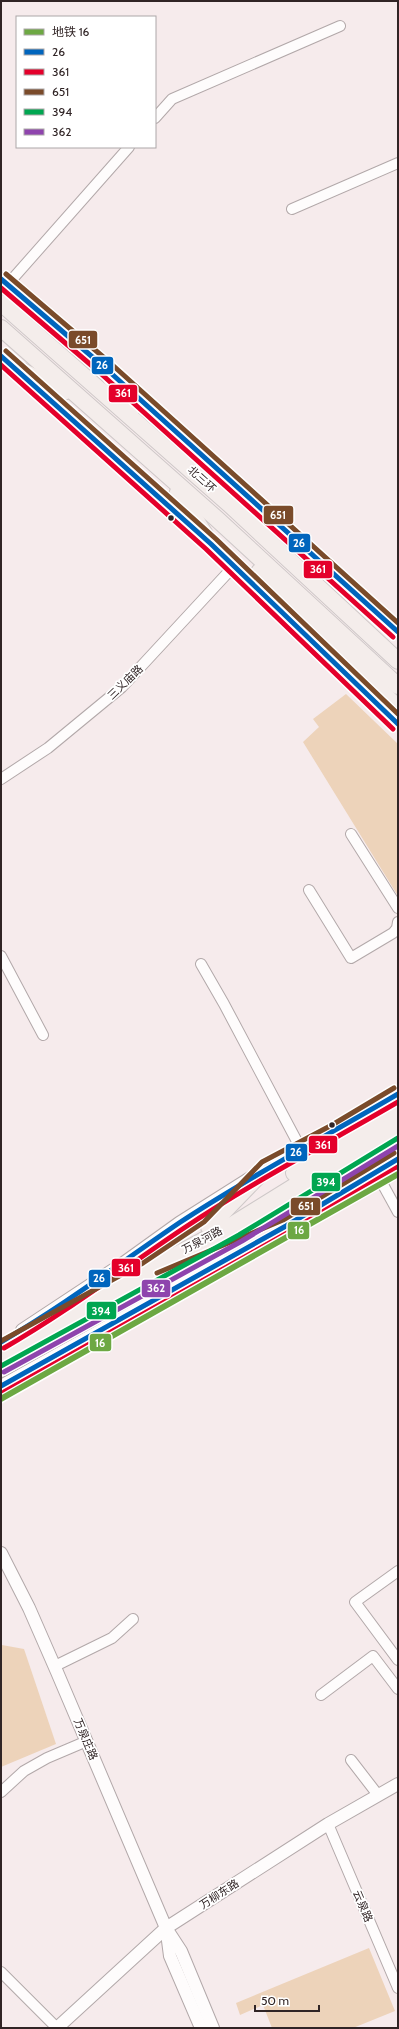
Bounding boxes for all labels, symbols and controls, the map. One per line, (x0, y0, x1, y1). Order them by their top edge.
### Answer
legend (16, 16, 156, 148)
text: 地铁 16 (52, 24, 90, 39)
text: 26 (52, 44, 65, 59)
text: 361 (52, 64, 69, 79)
text: 651 (52, 84, 69, 99)
text: 394 (52, 104, 72, 119)
text: 362 (52, 124, 72, 139)
line badge: 651 (68, 330, 98, 349)
text: 651 (75, 333, 91, 347)
line badge: 26 (91, 356, 114, 375)
text: 26 (96, 358, 108, 372)
line badge: 361 (108, 384, 138, 403)
text: 361 (115, 386, 131, 400)
street label: 北三环 (185, 463, 219, 495)
line badge: 651 (263, 505, 294, 525)
text: 651 (270, 508, 286, 522)
unlabelled marker (166, 513, 176, 523)
line badge: 26 (288, 533, 311, 553)
text: 26 (293, 536, 305, 550)
line badge: 361 (303, 560, 333, 579)
text: 361 (310, 562, 326, 576)
street label: 三义庙路 (104, 662, 146, 702)
unlabelled marker (327, 1120, 337, 1130)
line badge: 361 (308, 1135, 338, 1154)
text: 361 (315, 1138, 331, 1152)
line badge: 26 (285, 1143, 308, 1162)
text: 26 (290, 1145, 302, 1159)
line badge: 394 (311, 1172, 341, 1192)
text: 394 (317, 1175, 336, 1189)
line badge: 651 (290, 1197, 321, 1216)
text: 651 (298, 1199, 314, 1213)
line badge: 16 (287, 1221, 310, 1240)
street label: 万泉河路 (179, 1223, 225, 1257)
text: 16 (294, 1223, 304, 1237)
line badge: 361 (111, 1258, 141, 1277)
text: 361 (118, 1261, 134, 1275)
line badge: 26 (88, 1269, 111, 1288)
text: 26 (93, 1271, 105, 1285)
line badge: 362 (141, 1279, 171, 1298)
text: 362 (147, 1281, 165, 1295)
line badge: 394 (86, 1301, 117, 1320)
text: 394 (92, 1304, 111, 1318)
line badge: 16 (89, 1333, 112, 1352)
text: 16 (95, 1336, 105, 1350)
street label: 万泉庄路 (71, 1716, 101, 1762)
street label: 万柳东路 (197, 1876, 241, 1912)
street label: 云泉路 (350, 1888, 376, 1924)
scale bar (255, 1987, 319, 2013)
text: 50 m (261, 1993, 289, 2008)

